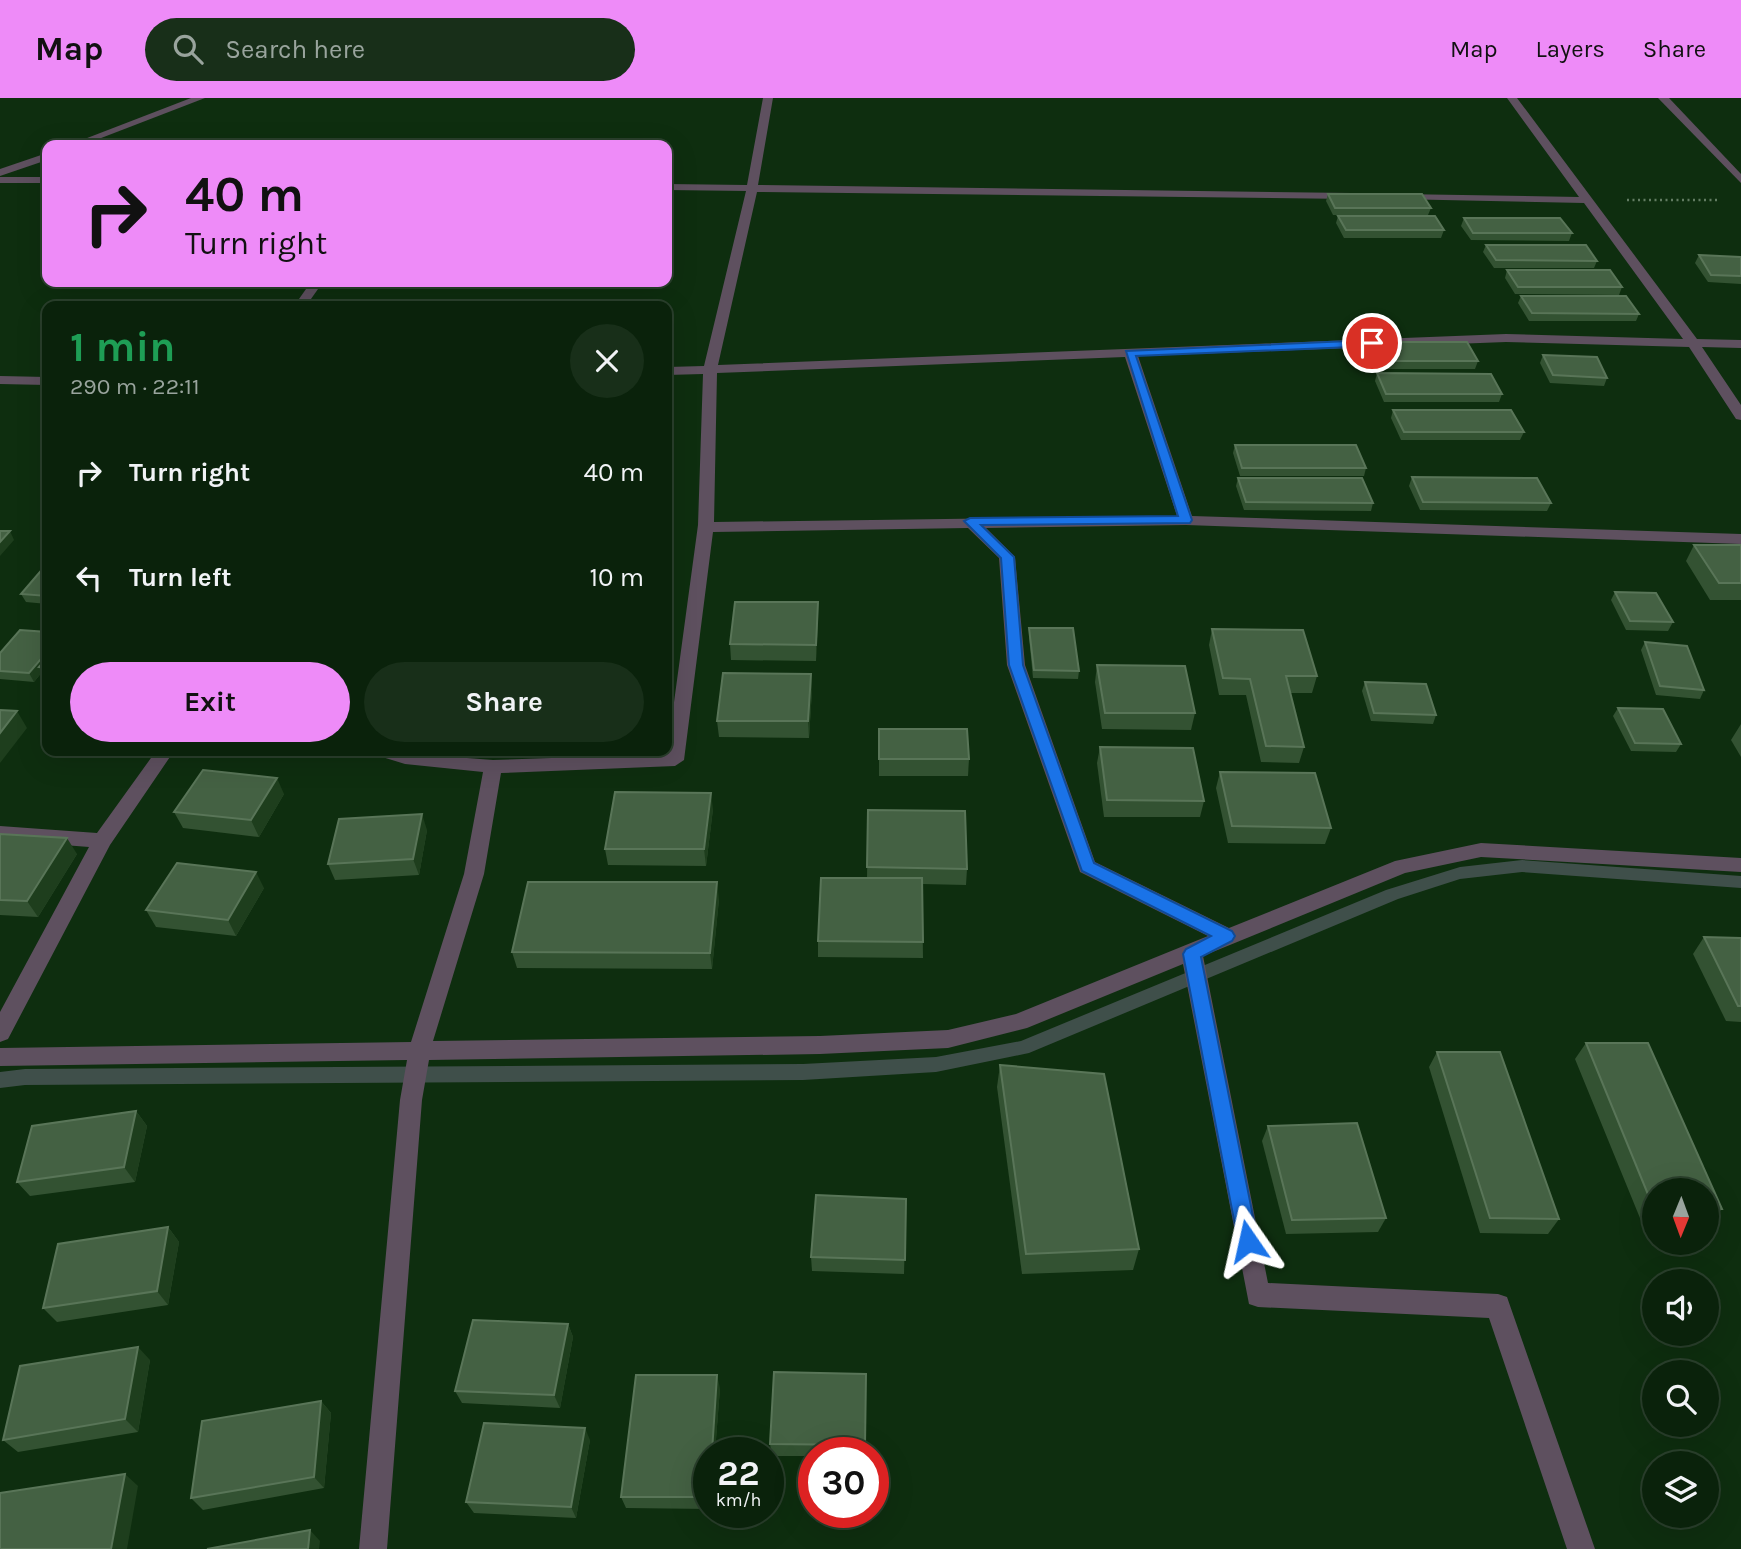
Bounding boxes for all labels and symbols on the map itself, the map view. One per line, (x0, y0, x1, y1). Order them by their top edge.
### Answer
pin (1342, 313, 1402, 373)
north arrow (1642, 1178, 1718, 1255)
position arrow (1211, 1204, 1285, 1278)
speed limit sign: 30 (798, 1437, 889, 1528)

